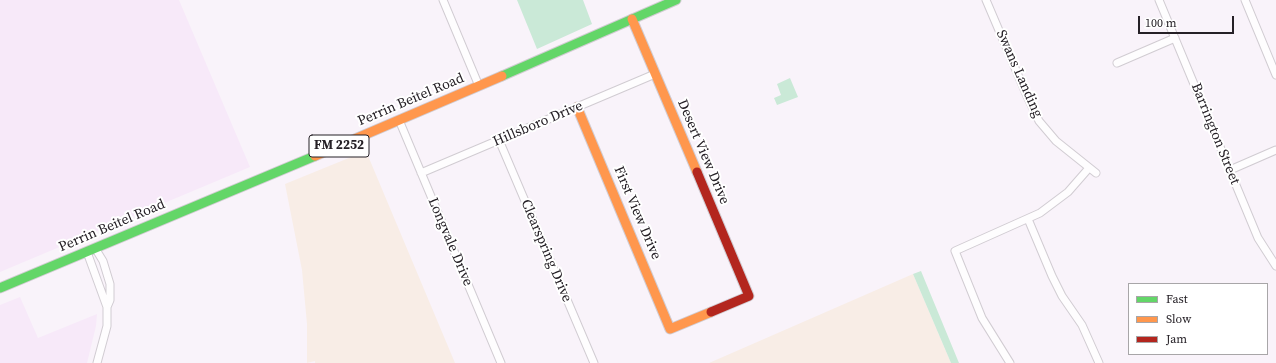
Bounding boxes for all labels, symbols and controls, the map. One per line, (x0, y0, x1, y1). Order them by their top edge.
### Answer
scale bar (1140, 8, 1236, 34)
text: 100 m (1145, 15, 1177, 31)
street label: Swans Landing (992, 28, 1046, 120)
street label: Perrin Beitel Road (355, 70, 467, 130)
street label: Barrington Street (1187, 81, 1243, 187)
street label: Desert View Drive (673, 97, 733, 207)
street label: Hillsboro Drive (491, 98, 585, 150)
road number: FM 2252 (309, 135, 369, 157)
street label: First View Drive (610, 164, 664, 262)
street label: Longvale Drive (424, 195, 476, 289)
street label: Perrin Beitel Road (56, 196, 168, 256)
street label: Clearspring Drive (517, 197, 575, 305)
legend (1128, 283, 1268, 355)
text: Fast (1166, 291, 1188, 307)
text: Slow (1166, 311, 1191, 327)
text: Jam (1166, 331, 1187, 347)

